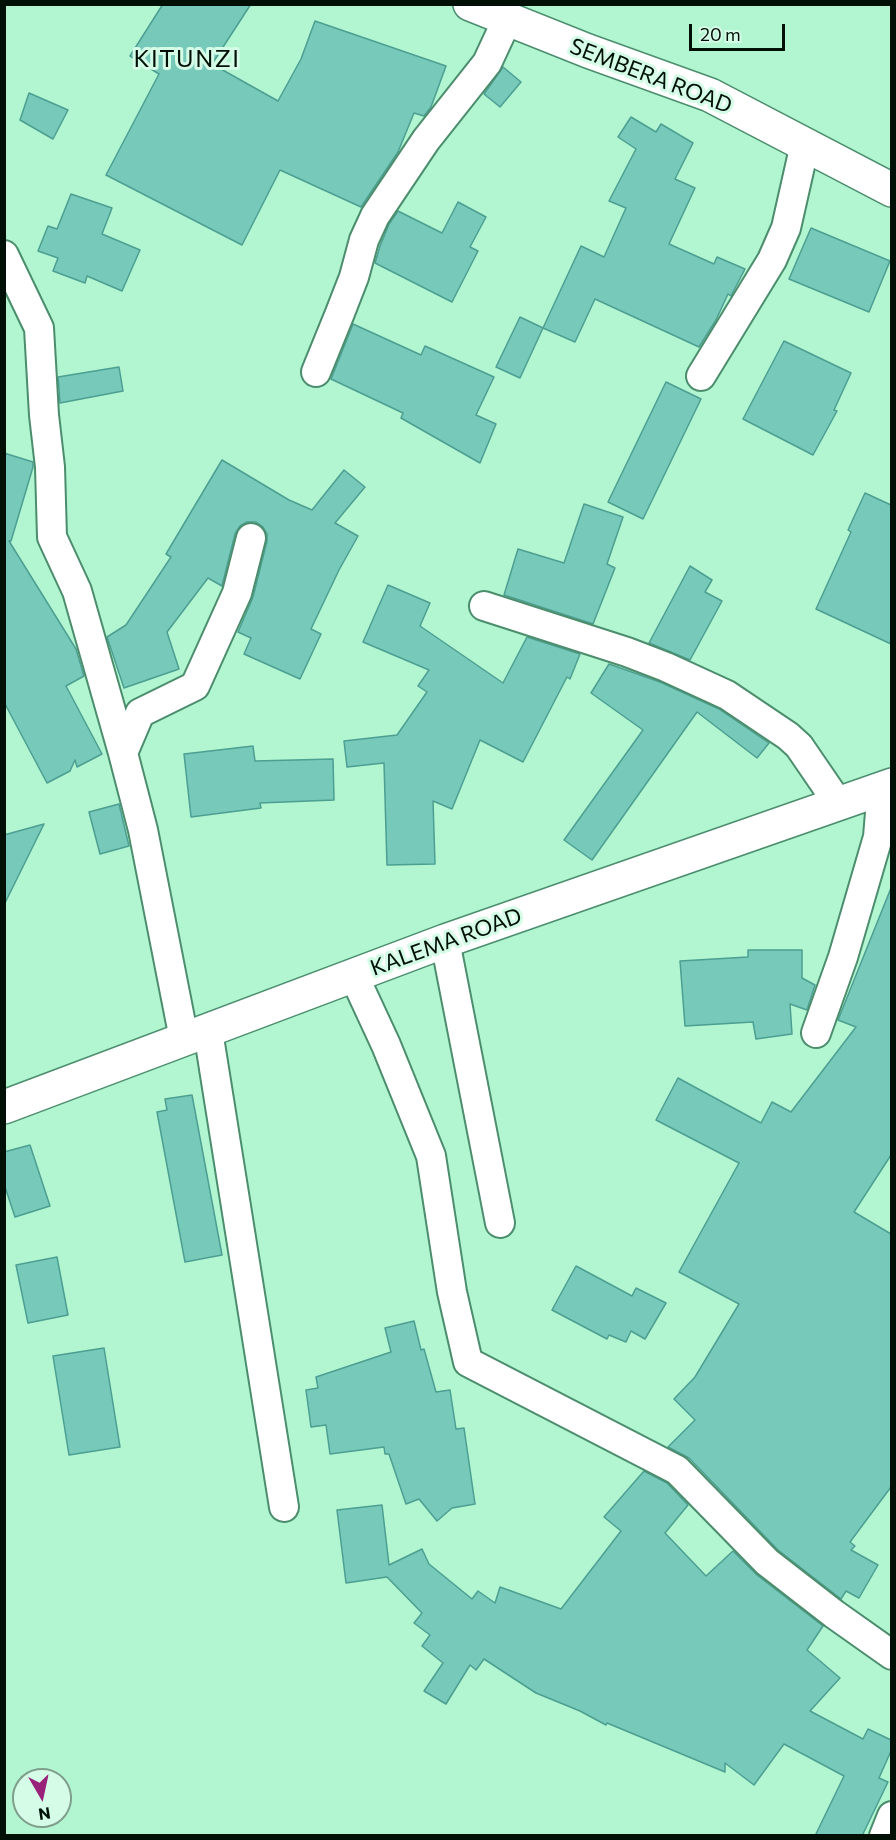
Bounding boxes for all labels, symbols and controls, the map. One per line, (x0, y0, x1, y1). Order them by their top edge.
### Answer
scale bar (692, 12, 788, 50)
text: 20 m (700, 23, 741, 45)
street label: SEMBERA ROAD (566, 33, 736, 119)
district label: KITUNZI (133, 45, 241, 73)
street label: KALEMA ROAD (367, 902, 525, 982)
north arrow (12, 1768, 72, 1828)
text: N (37, 1804, 52, 1825)

